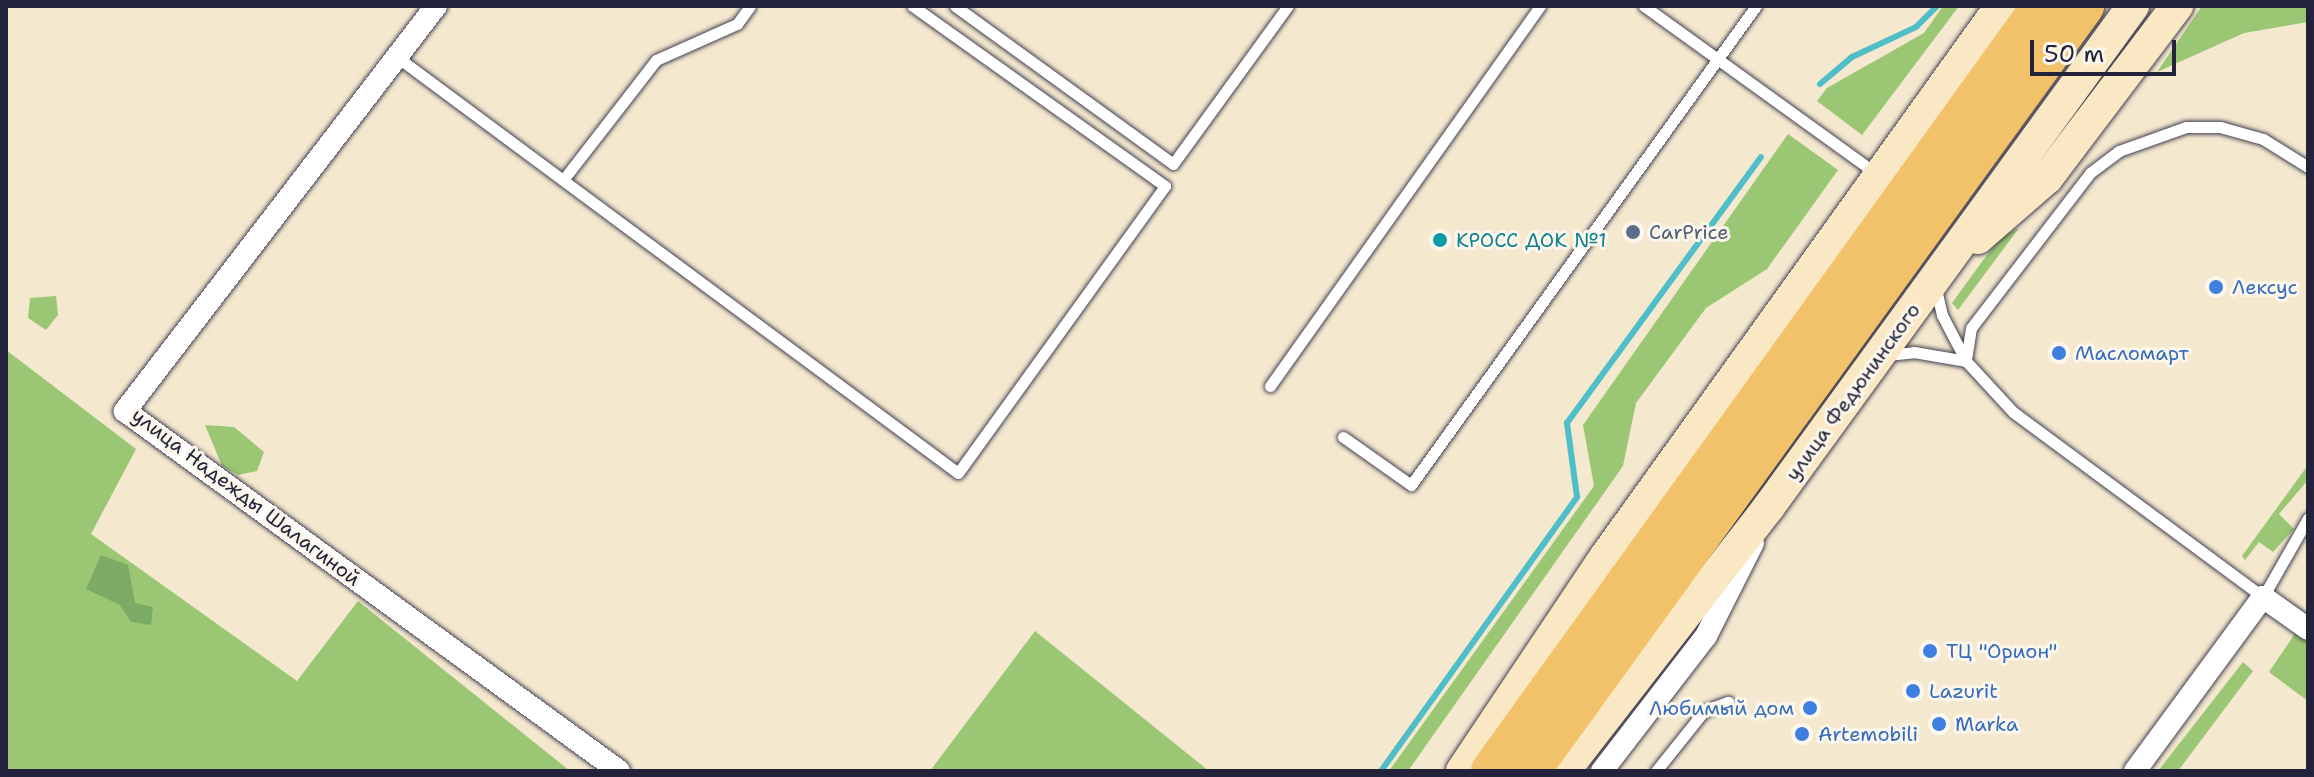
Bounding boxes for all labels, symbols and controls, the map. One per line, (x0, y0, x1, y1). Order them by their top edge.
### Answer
scale bar (2034, 24, 2180, 74)
text: 50 m (2044, 38, 2104, 70)
place label: CarPrice (1649, 220, 1729, 244)
marker: CarPrice (1624, 223, 1642, 241)
place label: КРОСС ДОК №1 (1456, 228, 1607, 252)
marker: КРОСС ДОК №1 (1431, 231, 1449, 249)
place label: Лексус (2232, 275, 2298, 299)
marker: Лексус (2207, 278, 2225, 296)
street label: улица Федюнинского (1781, 299, 1925, 485)
place label: Масломарт (2075, 341, 2189, 365)
marker: Масломарт (2050, 344, 2068, 362)
street label: улица Надежды Шалагиной (127, 403, 365, 591)
place label: ТЦ "Орион" (1946, 639, 2057, 663)
marker: ТЦ "Орион" (1921, 642, 1939, 660)
place label: Lazurit (1929, 679, 1998, 703)
marker: Lazurit (1904, 682, 1922, 700)
place label: Любимый дом (1649, 696, 1794, 720)
marker: Любимый дом (1801, 699, 1819, 717)
place label: Marka (1955, 712, 2018, 736)
marker: Marka (1930, 715, 1948, 733)
place label: Artemobili (1818, 722, 1918, 746)
marker: Artemobili (1793, 725, 1811, 743)

